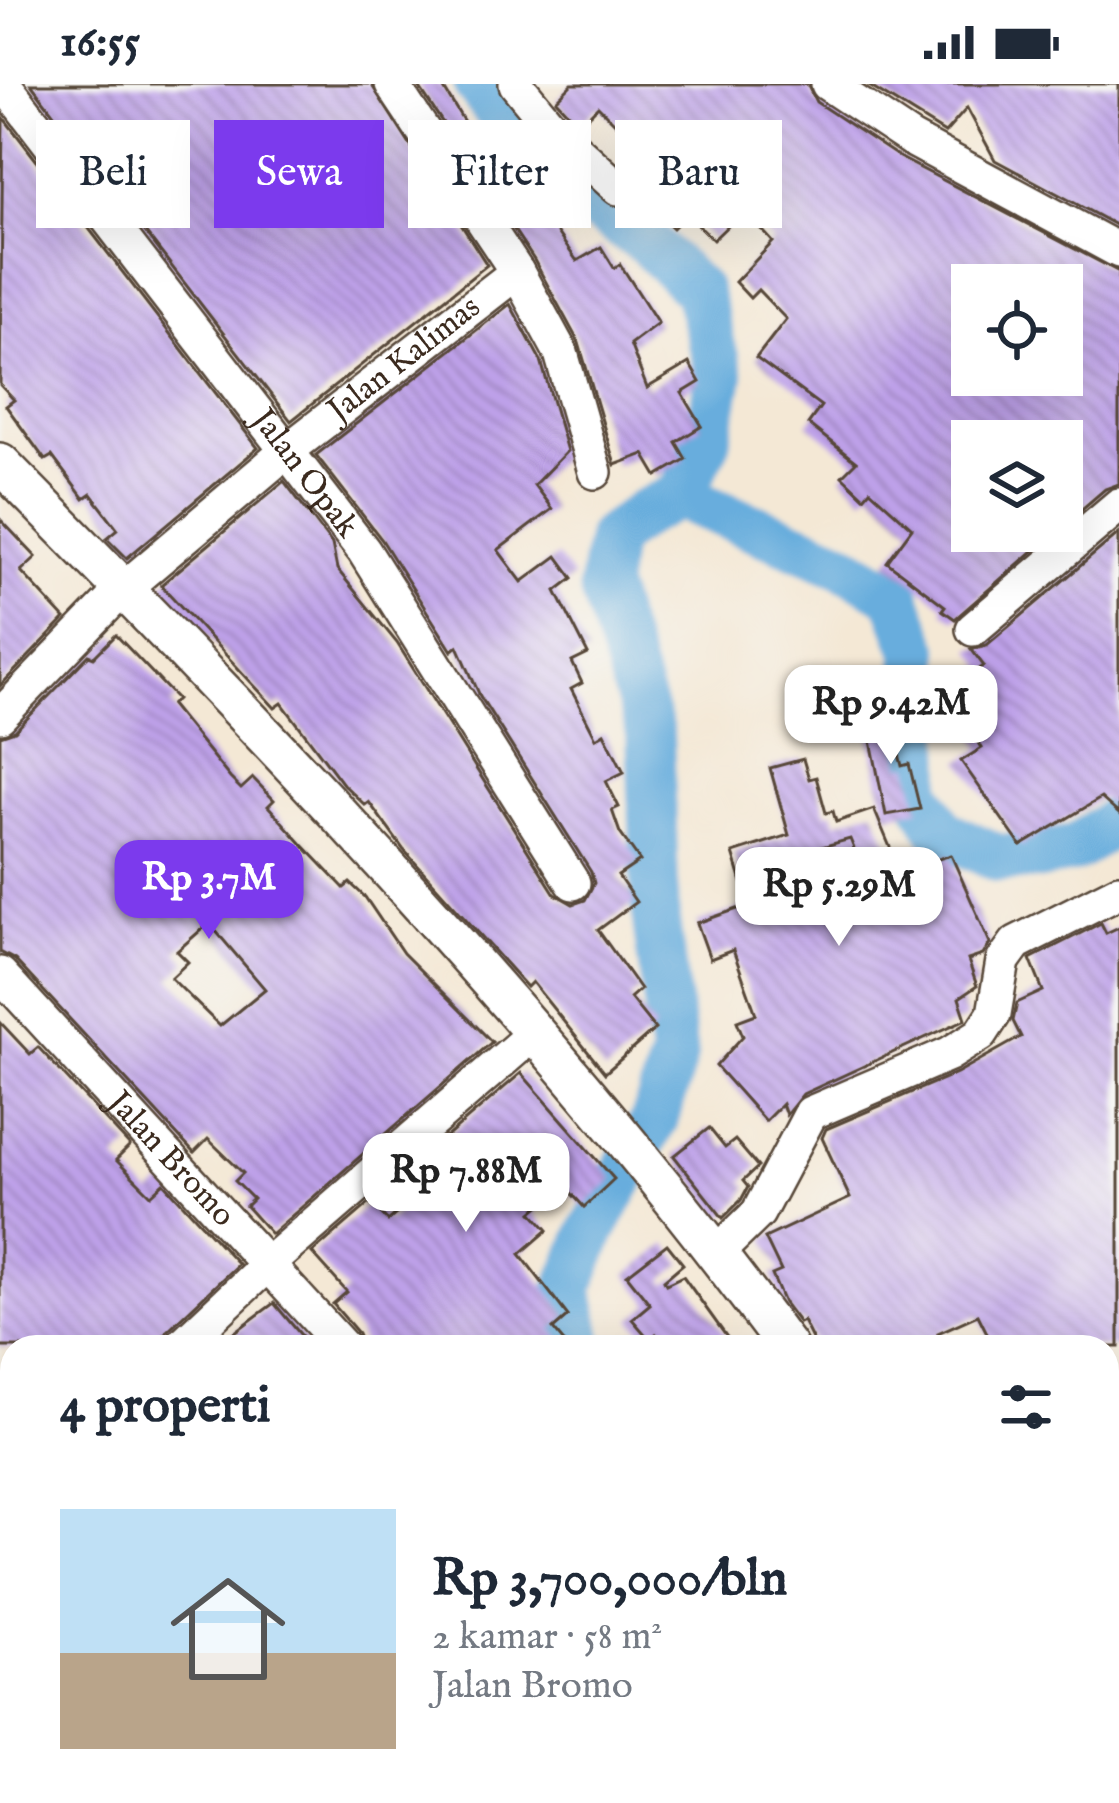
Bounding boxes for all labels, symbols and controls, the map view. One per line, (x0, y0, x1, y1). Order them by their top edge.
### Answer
text: 16:55 (60, 14, 140, 71)
chip: Beli (36, 120, 190, 228)
chip: Sewa (214, 120, 384, 228)
chip: Filter (408, 120, 591, 228)
chip: Baru (615, 120, 782, 228)
map controls (951, 264, 1083, 552)
button: locate (951, 264, 1083, 396)
street label: Jalan Kalimas (316, 287, 489, 435)
street label: Jalan Opak (239, 397, 368, 547)
button: layers (951, 420, 1083, 552)
pin: Rp 9.42M (767, 665, 1015, 767)
text: Rp 9.42M (812, 679, 970, 728)
pin: Rp 3.7M (98, 840, 320, 942)
pin: Rp 5.29M (715, 847, 963, 949)
text: Rp 3.7M (142, 854, 276, 903)
text: Rp 5.29M (762, 861, 916, 910)
street label: Jalan Bromo (95, 1080, 244, 1236)
pin: Rp 7.88M (342, 1133, 590, 1235)
text: Rp 7.88M (390, 1147, 543, 1196)
icon: filters (993, 1374, 1059, 1440)
text: 4 properti (60, 1375, 271, 1440)
text: Rp 3,700,000/bln (432, 1548, 787, 1613)
icon: home (156, 1557, 300, 1701)
text: 2 kamar · 58 m² (432, 1613, 662, 1662)
text: Jalan Bromo (432, 1662, 633, 1711)

